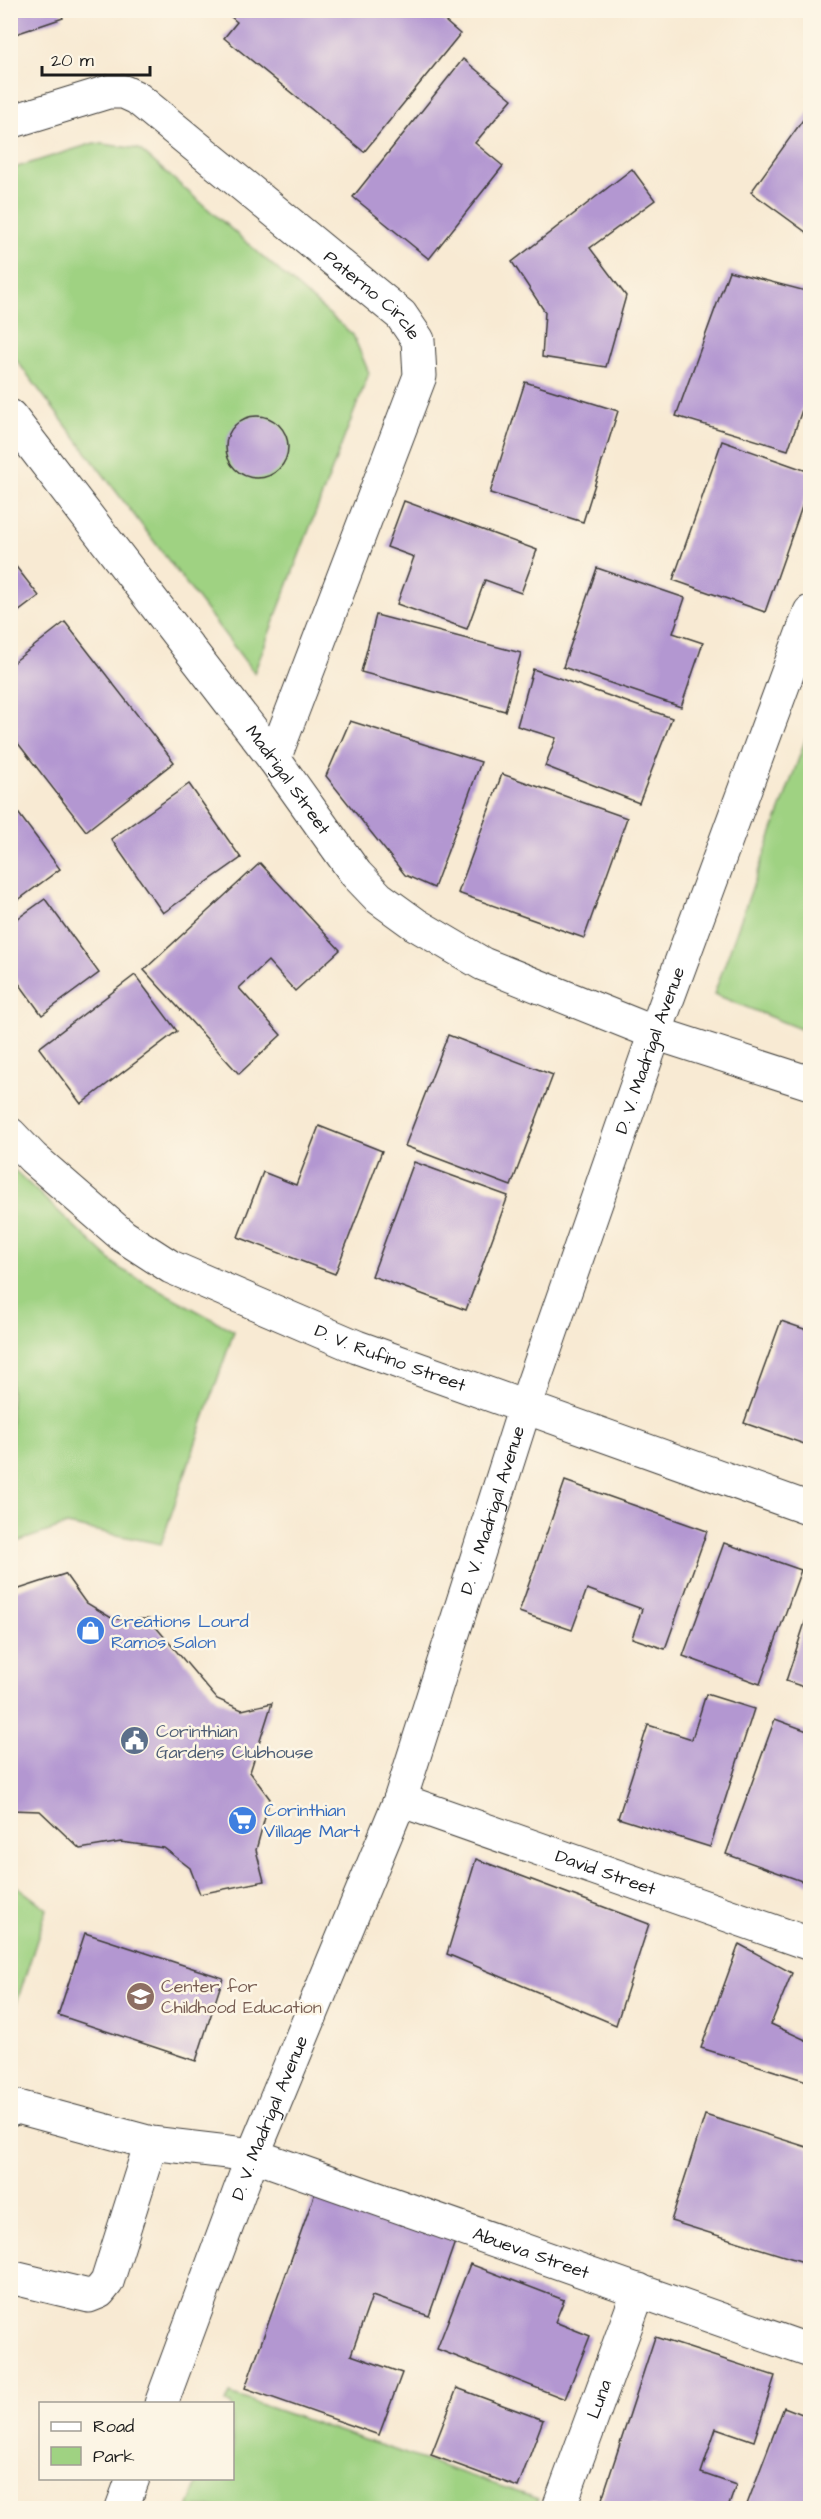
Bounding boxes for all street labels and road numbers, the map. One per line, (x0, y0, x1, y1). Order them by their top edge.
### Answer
street label: Paterno Circle (318, 245, 426, 345)
street label: Madrigal Street (239, 720, 337, 841)
street label: D. V. Madrigal Avenue (609, 963, 691, 1137)
street label: D. V. Rufino Street (311, 1318, 470, 1398)
street label: D. V. Madrigal Avenue (454, 1423, 531, 1598)
street label: David Street (552, 1844, 660, 1902)
street label: D. V. Madrigal Avenue (225, 2032, 314, 2204)
street label: Abueva Street (469, 2221, 593, 2286)
street label: Luna (581, 2376, 618, 2422)

